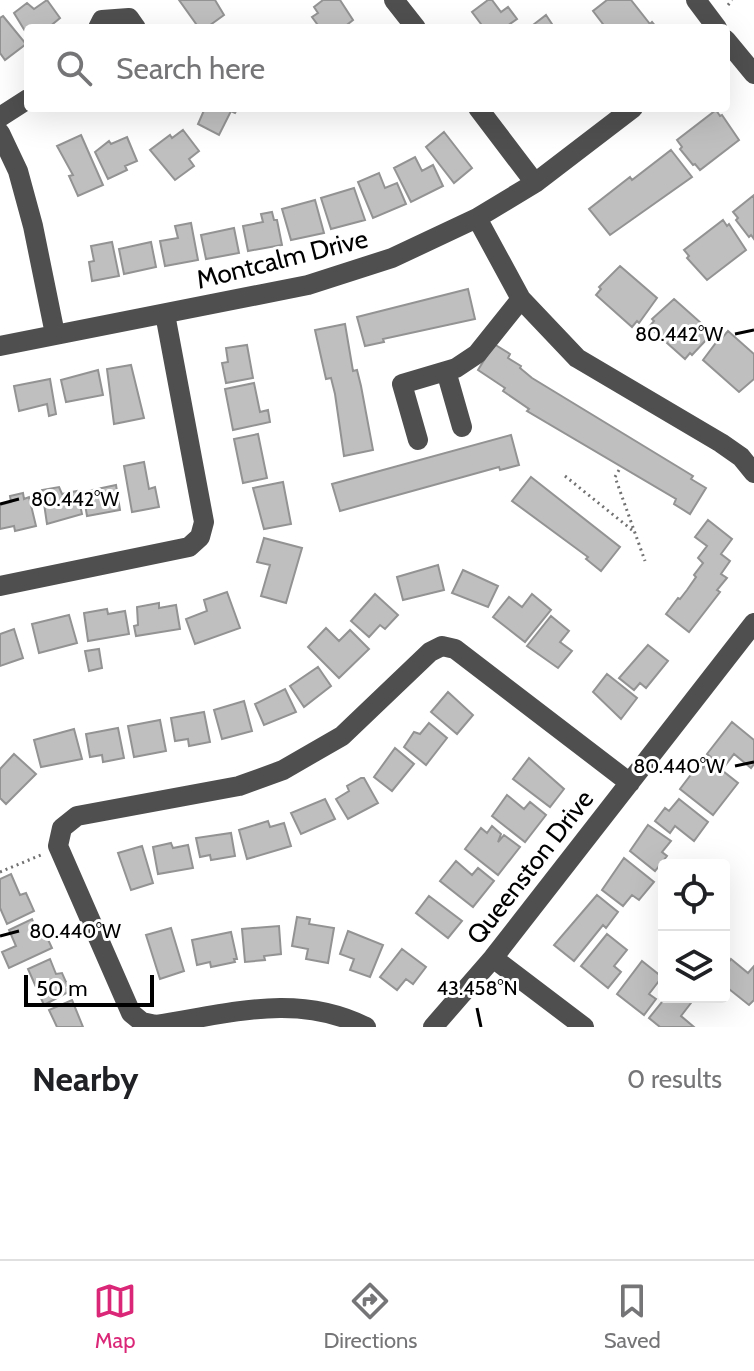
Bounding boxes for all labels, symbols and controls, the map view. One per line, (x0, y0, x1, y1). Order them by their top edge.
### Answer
search box (24, 24, 730, 112)
icon: search (52, 46, 96, 90)
text: Search here (116, 50, 265, 87)
street label: Montcalm Drive (193, 222, 371, 296)
text: 80.442°W (635, 322, 723, 346)
text: 80.442°W (31, 487, 119, 511)
text: 80.440°W (633, 754, 725, 778)
street label: Queenston Drive (460, 783, 600, 951)
map controls (658, 859, 730, 1003)
button: locate (658, 859, 730, 931)
text: 80.440°W (29, 919, 121, 943)
button: layers (658, 931, 730, 1003)
scale bar (24, 971, 154, 1007)
text: 50 m (36, 975, 88, 1002)
text: 43.458°N (437, 976, 517, 1000)
text: Nearby (32, 1058, 139, 1100)
text: 0 results (627, 1063, 722, 1095)
tab: Map (93, 1279, 137, 1354)
tab: Directions (323, 1279, 417, 1354)
tab: Saved (604, 1279, 661, 1354)

